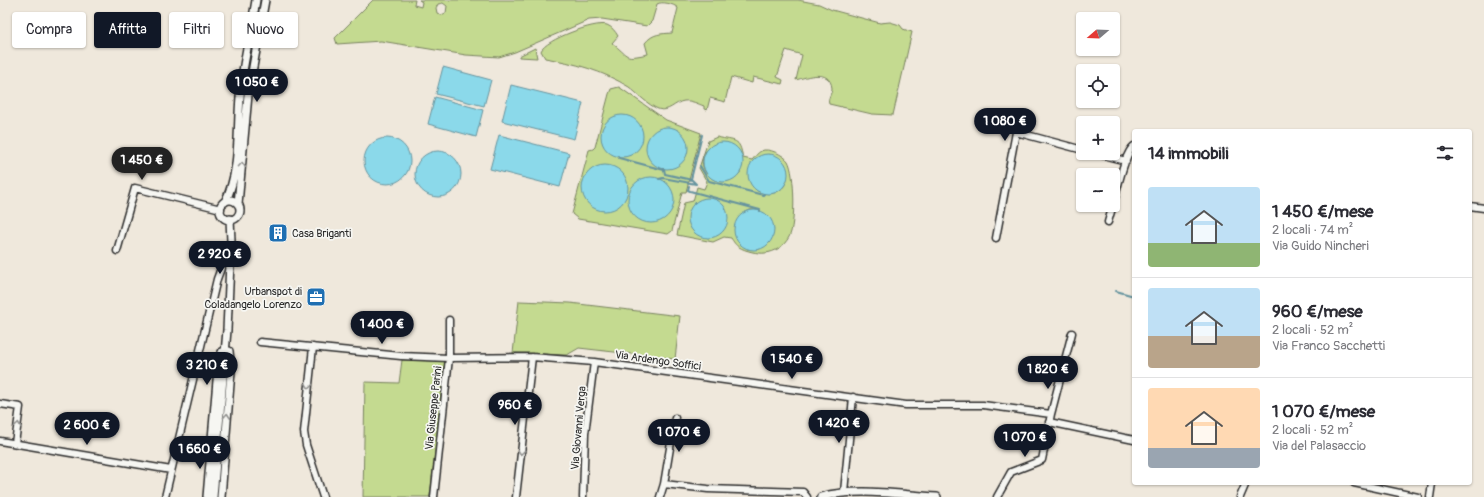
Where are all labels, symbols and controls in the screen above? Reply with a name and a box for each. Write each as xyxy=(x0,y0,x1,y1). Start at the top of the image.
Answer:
chip: Compra xyxy=(12,12,86,48)
chip: Affitta xyxy=(94,12,161,48)
chip: Filtri xyxy=(169,12,224,48)
chip: Nuovo xyxy=(232,12,298,48)
north arrow xyxy=(1076,12,1120,56)
map controls xyxy=(1076,12,1120,212)
button: locate xyxy=(1076,64,1120,108)
pin: 1 050 € xyxy=(220,69,294,103)
text: 1 050 € xyxy=(235,74,279,90)
pin: 1 080 € xyxy=(968,108,1042,142)
text: 1 080 € xyxy=(983,113,1027,129)
button: + xyxy=(1076,116,1120,160)
icon: filters xyxy=(1434,142,1456,164)
text: 14 immobili xyxy=(1148,143,1229,164)
pin: 1 450 € xyxy=(105,147,179,181)
text: 1 450 € xyxy=(121,152,163,168)
one-way arrow xyxy=(237,162,246,168)
button: − xyxy=(1076,168,1120,212)
text: 1 450 €/mese xyxy=(1272,201,1374,222)
icon: home xyxy=(1180,203,1228,251)
building icon: Casa Briganti xyxy=(267,222,289,244)
text: 2 locali · 74 m² xyxy=(1272,222,1353,238)
place label: Casa Briganti xyxy=(292,227,351,240)
text: Via Guido Nincheri xyxy=(1272,238,1369,254)
pin: 2 920 € xyxy=(183,241,257,275)
text: 2 920 € xyxy=(198,246,242,262)
place label: Urbanspot di Coladangelo Lorenzo xyxy=(204,285,302,311)
office icon: Urbanspot di Coladangelo Lorenzo xyxy=(305,286,327,308)
text: 960 €/mese xyxy=(1272,301,1363,322)
icon: home xyxy=(1180,304,1228,352)
pin: 1 400 € xyxy=(345,311,419,345)
text: 1 400 € xyxy=(360,316,404,332)
text: 2 locali · 52 m² xyxy=(1272,322,1353,338)
text: Via Franco Sacchetti xyxy=(1272,338,1385,354)
pin: 1 540 € xyxy=(755,346,829,380)
street label: Via Ardengo Soffici xyxy=(614,348,702,373)
text: 1 540 € xyxy=(771,351,813,367)
pin: 3 210 € xyxy=(170,352,244,386)
pin: 1 820 € xyxy=(1011,356,1085,390)
text: 3 210 € xyxy=(186,357,228,373)
text: 1 820 € xyxy=(1027,361,1069,377)
street label: Via Giuseppe Parini xyxy=(423,366,444,451)
one-way arrow xyxy=(305,383,314,389)
street label: Via Giovanni Verga xyxy=(568,385,589,471)
pin: 960 € xyxy=(487,392,543,426)
text: 960 € xyxy=(498,397,532,413)
text: 1 070 €/mese xyxy=(1272,401,1375,422)
icon: home xyxy=(1180,404,1228,452)
pin: 1 420 € xyxy=(802,410,876,444)
pin: 2 600 € xyxy=(50,412,124,446)
one-way arrow xyxy=(222,413,231,419)
text: 1 420 € xyxy=(818,415,861,431)
text: 2 600 € xyxy=(64,417,110,433)
pin: 1 070 € xyxy=(642,419,716,453)
one-way arrow xyxy=(13,422,22,428)
text: 2 locali · 52 m² xyxy=(1272,422,1353,438)
text: 1 070 € xyxy=(657,424,701,440)
pin: 1 070 € xyxy=(988,424,1062,458)
text: 1 070 € xyxy=(1003,429,1047,445)
pin: 1 660 € xyxy=(163,436,237,470)
text: Via del Palasaccio xyxy=(1272,438,1366,454)
text: 1 660 € xyxy=(178,441,222,457)
one-way arrow xyxy=(517,449,526,455)

